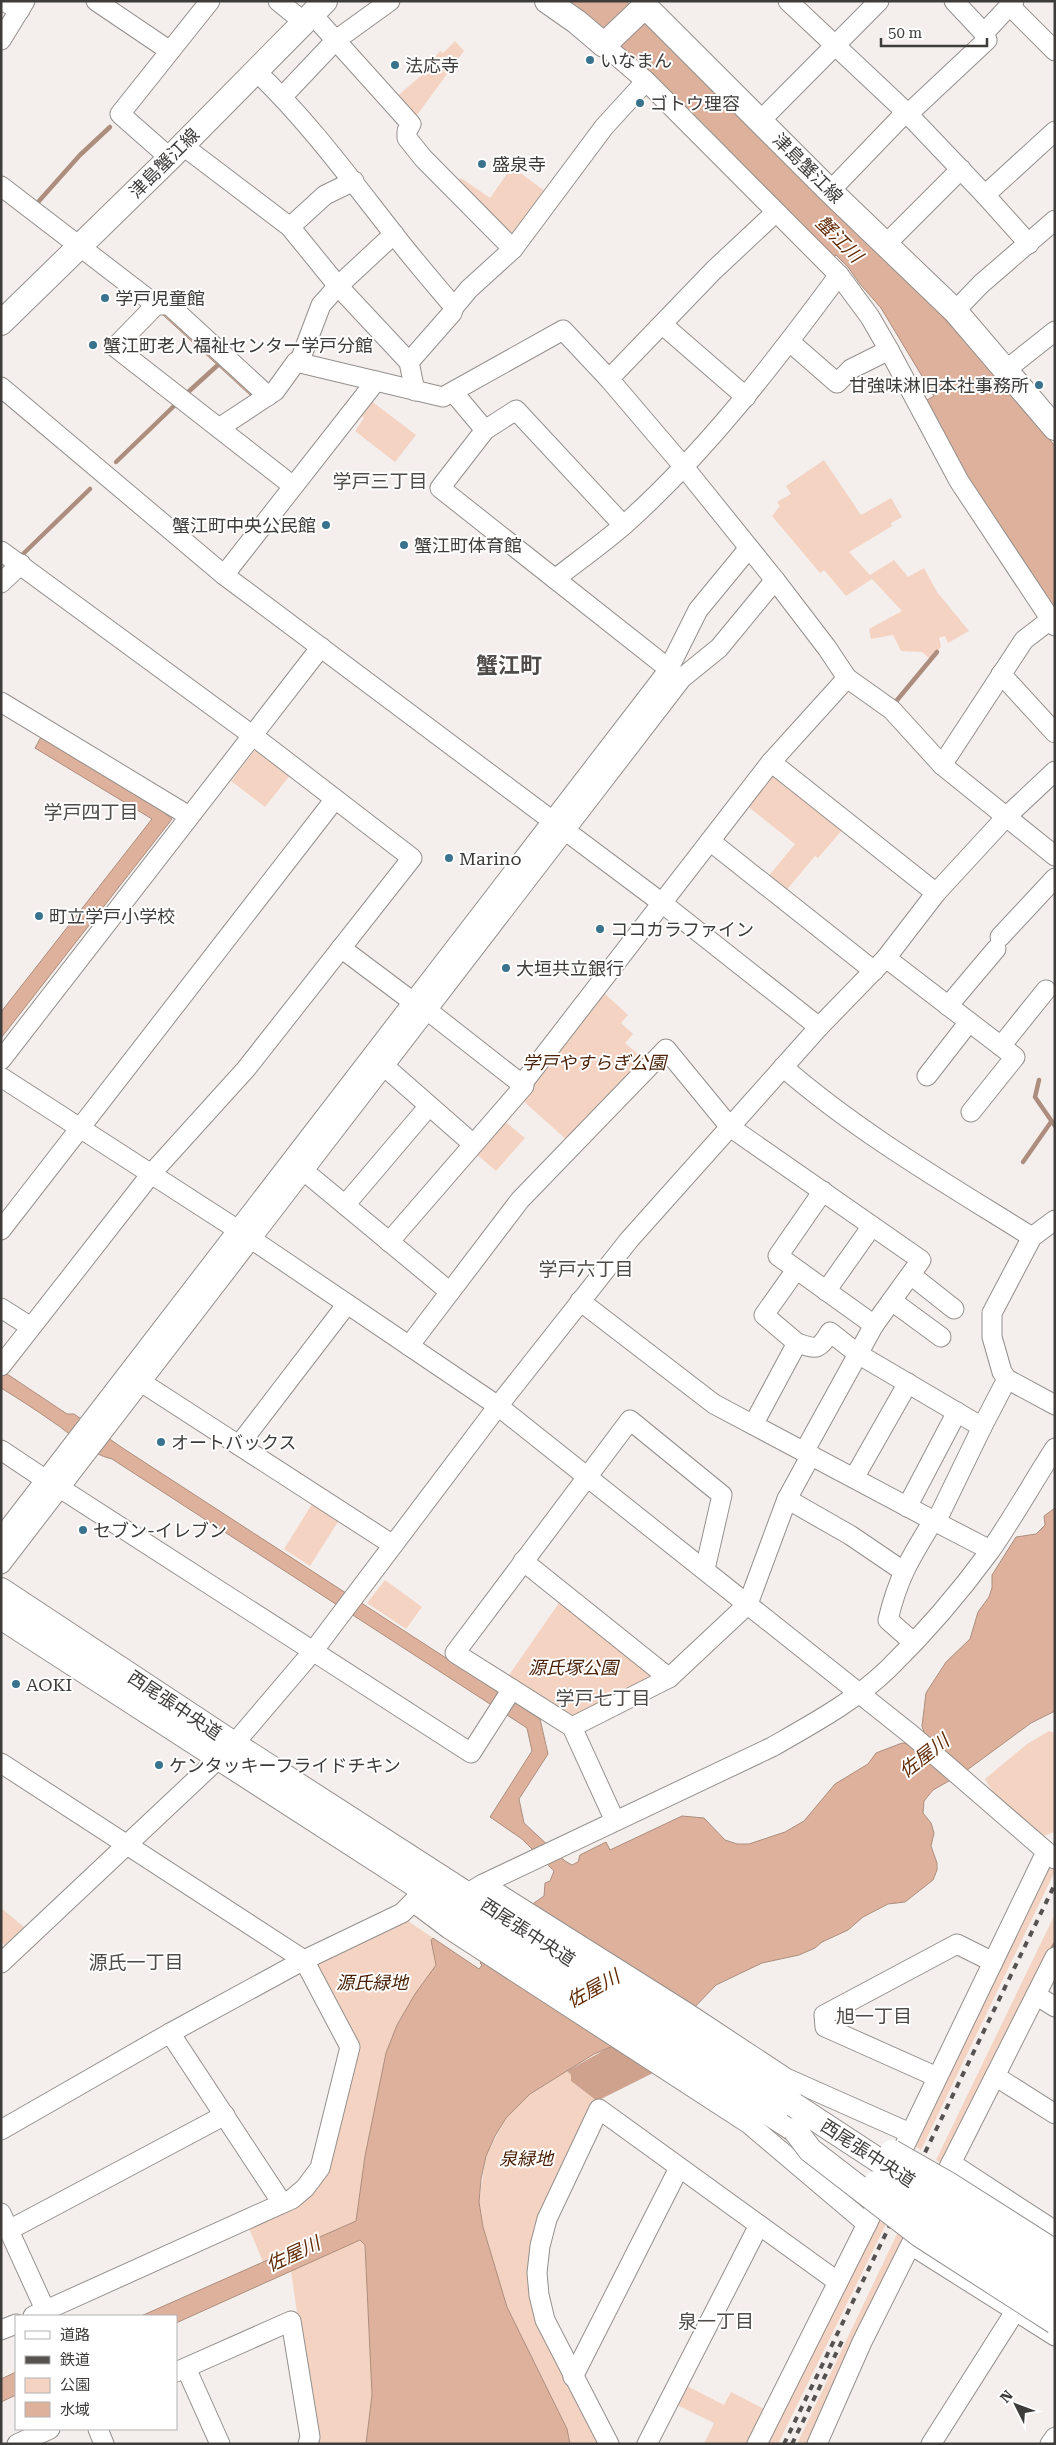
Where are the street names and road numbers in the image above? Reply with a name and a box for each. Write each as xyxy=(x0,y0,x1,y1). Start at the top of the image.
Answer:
street label: 津島蟹江線 xyxy=(125,124,203,202)
street label: 津島蟹江線 xyxy=(769,129,847,207)
street label: 西尾張中央道 xyxy=(124,1666,226,1744)
street label: 西尾張中央道 xyxy=(477,1894,579,1970)
street label: 西尾張中央道 xyxy=(817,2115,919,2191)

